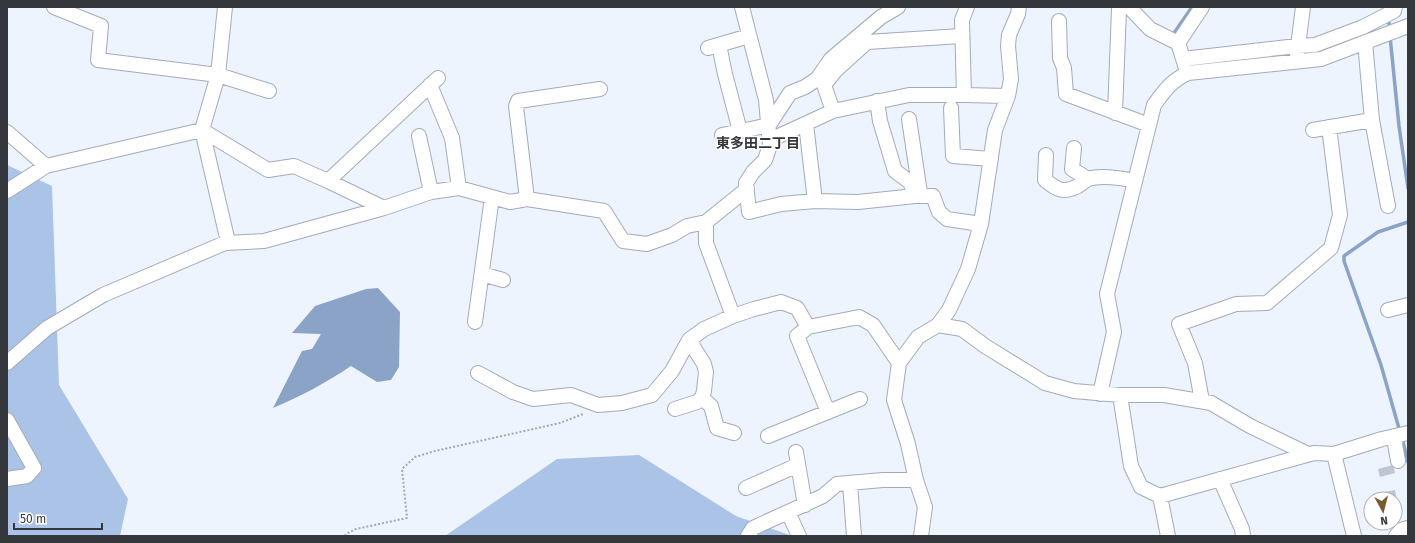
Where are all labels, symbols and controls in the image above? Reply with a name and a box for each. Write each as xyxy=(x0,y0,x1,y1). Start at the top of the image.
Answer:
district label: 東多田二丁目 xyxy=(716,135,800,152)
north arrow xyxy=(1363,491,1403,531)
scale bar xyxy=(14,505,102,531)
text: 50 m xyxy=(20,512,46,526)
text: N xyxy=(1380,514,1389,527)

